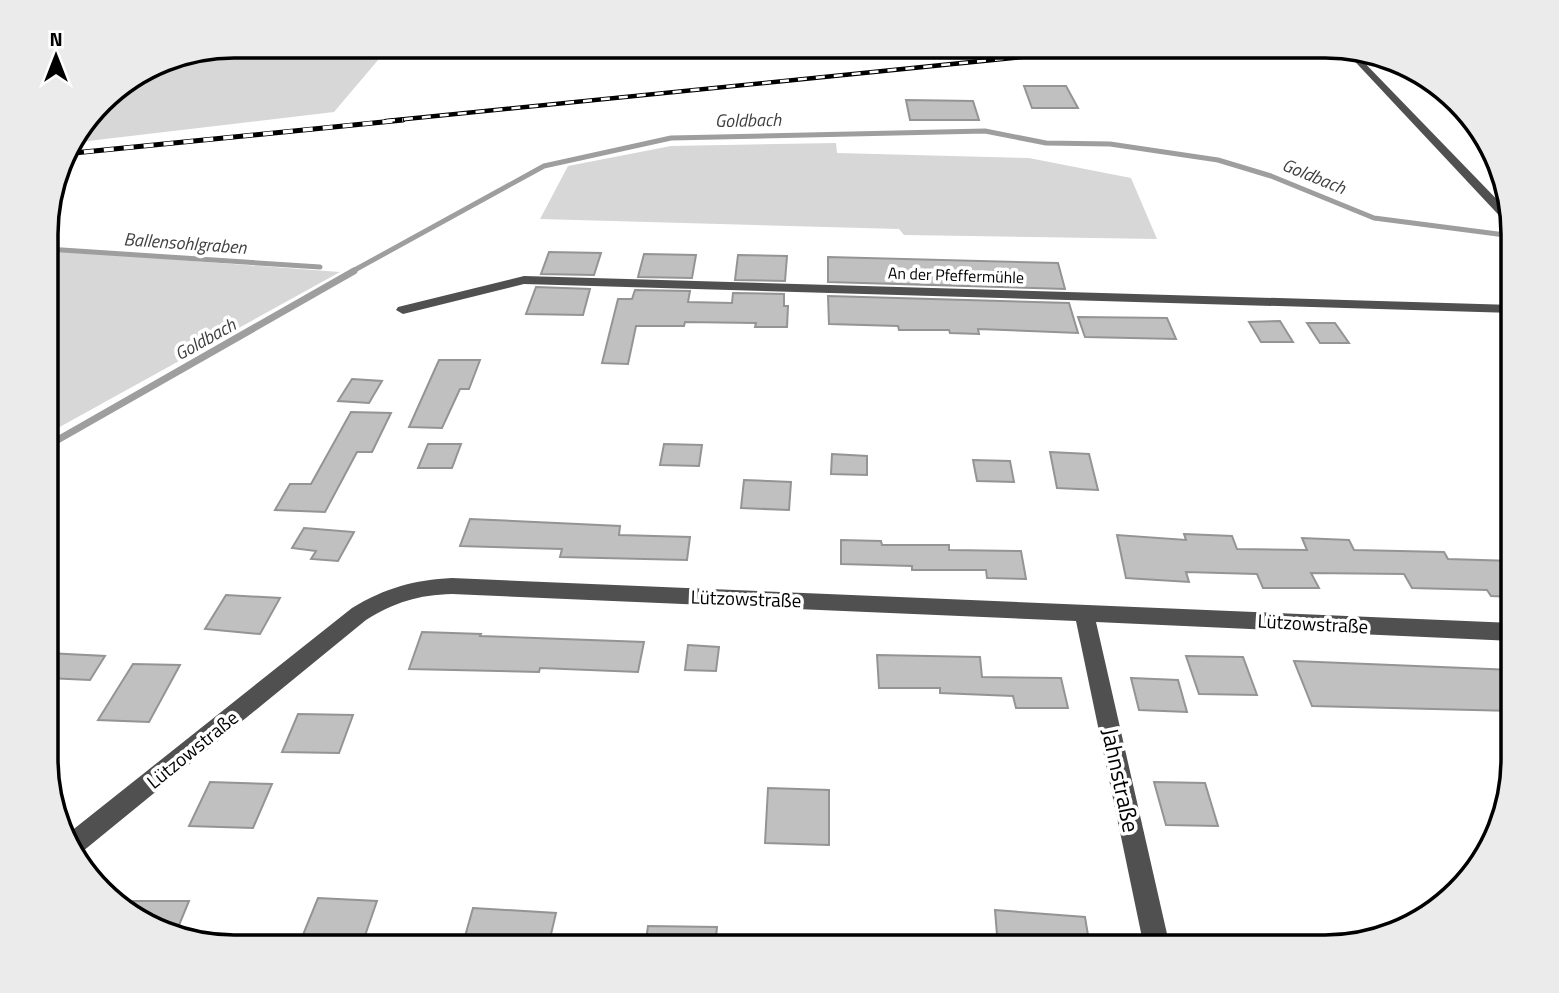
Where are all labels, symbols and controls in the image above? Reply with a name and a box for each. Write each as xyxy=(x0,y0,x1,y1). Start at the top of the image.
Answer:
north arrow xyxy=(21,21,91,91)
text: N xyxy=(49,24,63,53)
water label: Goldbach xyxy=(715,106,782,134)
water label: Goldbach xyxy=(1278,151,1351,201)
water label: Ballensohlgraben xyxy=(123,225,248,261)
street label: An der Pfeffermühle xyxy=(887,261,1025,289)
water label: Goldbach xyxy=(169,311,241,367)
street label: Lützowstraße xyxy=(690,582,802,614)
street label: Lützowstraße xyxy=(1257,606,1369,640)
street label: Lützowstraße xyxy=(140,703,244,795)
street label: Jahnstraße xyxy=(1093,725,1149,835)

